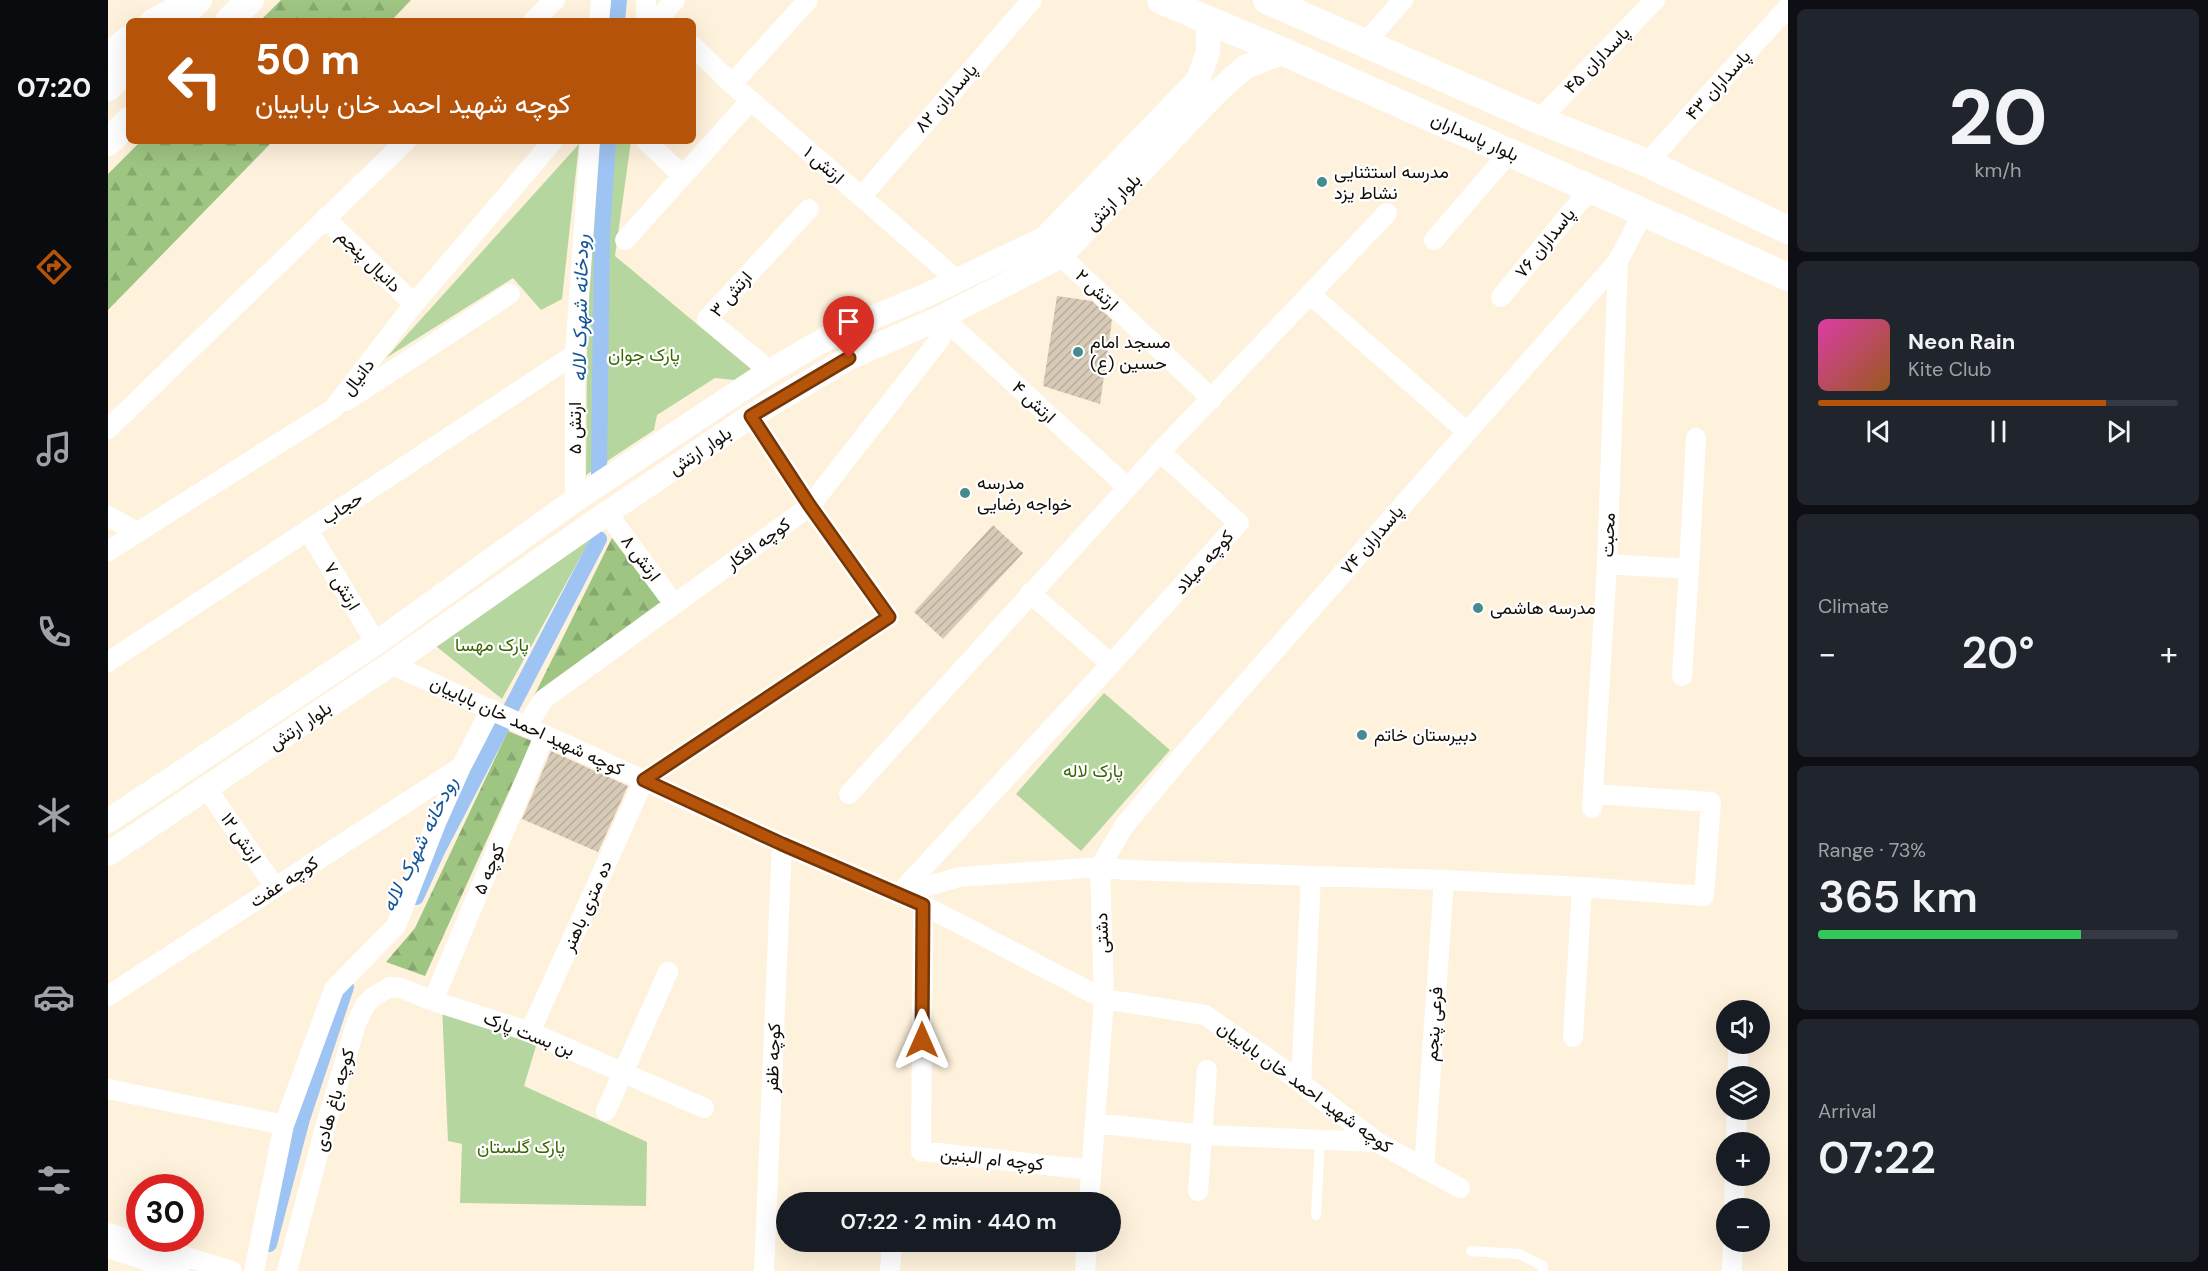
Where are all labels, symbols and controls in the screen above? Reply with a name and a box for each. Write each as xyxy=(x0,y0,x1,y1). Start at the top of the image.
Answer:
street label: پاسداران ۴۵ xyxy=(1559,21,1635,99)
text: 50 m xyxy=(255,32,360,87)
icon: left xyxy=(156,42,234,120)
street label: پاسداران ۴۳ xyxy=(1680,45,1756,125)
street label: پاسداران ۸۲ xyxy=(909,58,983,138)
text: 20 xyxy=(1948,67,2048,168)
text: 07:20 xyxy=(17,70,91,105)
text: کوچه شهید احمد خان باباییان xyxy=(255,86,571,121)
street label: بلوار پاسداران xyxy=(1427,107,1523,167)
street label: ارتش ۱ xyxy=(798,141,850,189)
text: km/h xyxy=(1974,157,2022,183)
place label: مدرسه استثنایی نشاط یزد xyxy=(1334,160,1449,205)
street label: بلوار ارتش xyxy=(1080,168,1146,236)
marker: مدرسه استثنایی نشاط یزد xyxy=(1315,175,1329,189)
street label: پاسداران ۷۶ xyxy=(1509,203,1581,283)
street label: دانیال پنجم xyxy=(332,224,406,298)
water label: رودخانه شهرک لاله xyxy=(566,234,594,382)
icon: directions xyxy=(33,246,75,288)
street label: ارتش ۲ xyxy=(1070,264,1124,316)
street label: ارتش ۳ xyxy=(704,266,758,322)
pin xyxy=(823,296,874,358)
icon: arrive xyxy=(832,305,865,338)
text: Neon Rain xyxy=(1908,327,2015,356)
place label: مسجد امام حسین (ع) xyxy=(1090,330,1171,375)
park label: پارک جوان xyxy=(608,343,680,367)
marker: مسجد امام حسین (ع) xyxy=(1071,345,1085,359)
street label: دانیال xyxy=(336,354,380,400)
text: Kite Club xyxy=(1908,356,1992,382)
street label: ارتش ۴ xyxy=(1007,375,1061,429)
street label: ارتش ۵ xyxy=(563,402,587,454)
icon: previous xyxy=(1862,415,1895,448)
icon: pause xyxy=(1982,415,2015,448)
icon: next xyxy=(2102,415,2135,448)
street label: بلوار ارتش xyxy=(664,421,736,481)
icon: music xyxy=(33,428,75,470)
place label: مدرسه خواجه رضایی xyxy=(977,471,1072,516)
street label: حجاب xyxy=(317,486,367,530)
marker: مدرسه خواجه رضایی xyxy=(958,486,972,500)
street label: پاسداران ۷۴ xyxy=(1335,500,1409,580)
street label: کوچه افکار xyxy=(720,512,795,576)
street label: محبت xyxy=(1595,512,1621,558)
street label: کوچه میلاد xyxy=(1169,525,1239,599)
street label: ارتش ۸ xyxy=(616,530,666,586)
street label: ارتش ۷ xyxy=(318,557,366,615)
text: Climate xyxy=(1818,593,1889,619)
place label: مدرسه هاشمی xyxy=(1490,596,1596,620)
marker: مدرسه هاشمی xyxy=(1471,601,1485,615)
icon: phone xyxy=(33,611,75,653)
text: 20° xyxy=(1961,623,2035,682)
text: − xyxy=(1818,632,1836,675)
text: + xyxy=(2160,632,2178,675)
park label: پارک مهسا xyxy=(455,633,529,657)
street label: کوچه شهید احمد خان باباییان xyxy=(427,671,627,781)
street label: بلوار ارتش xyxy=(264,696,336,756)
place label: دبیرستان خاتم xyxy=(1374,723,1477,747)
marker: دبیرستان خاتم xyxy=(1355,728,1369,742)
park label: پارک لاله xyxy=(1063,759,1123,783)
water label: رودخانه شهرک لاله xyxy=(375,772,463,916)
icon: climate xyxy=(33,794,75,836)
street label: ارتش ۱۲ xyxy=(215,808,267,868)
text: Range · 73% xyxy=(1818,837,1926,863)
street label: کوچه ۵ xyxy=(468,840,510,898)
street label: کوچه عفت xyxy=(245,851,323,913)
street label: ده متری باهنر xyxy=(556,856,618,956)
text: 365 km xyxy=(1818,867,1978,926)
street label: دشتی xyxy=(1089,912,1115,954)
icon: car xyxy=(33,976,75,1018)
street label: فرعی پنجم xyxy=(1419,986,1449,1062)
map controls xyxy=(1716,1000,1770,1252)
button: sound xyxy=(1716,1000,1770,1054)
street label: بن بست پارک xyxy=(480,1006,578,1062)
position arrow xyxy=(890,1008,954,1072)
street label: کوچه شهید احمد خان باباییان xyxy=(1213,1015,1397,1159)
street label: کوچه ظفر xyxy=(760,1023,786,1094)
street label: کوچه باغ هادی xyxy=(308,1046,360,1154)
button: layers xyxy=(1716,1066,1770,1120)
text: Arrival xyxy=(1818,1098,1876,1124)
text: 07:22 xyxy=(1818,1128,1936,1187)
button: + xyxy=(1716,1132,1770,1186)
park label: پارک گلستان xyxy=(477,1135,565,1159)
street label: کوچه ام البنین xyxy=(939,1142,1045,1176)
icon: filters xyxy=(33,1159,75,1201)
speed limit sign: 30 xyxy=(126,1174,204,1252)
button: − xyxy=(1716,1198,1770,1252)
text: 07:22 · 2 min · 440 m xyxy=(840,1207,1057,1236)

